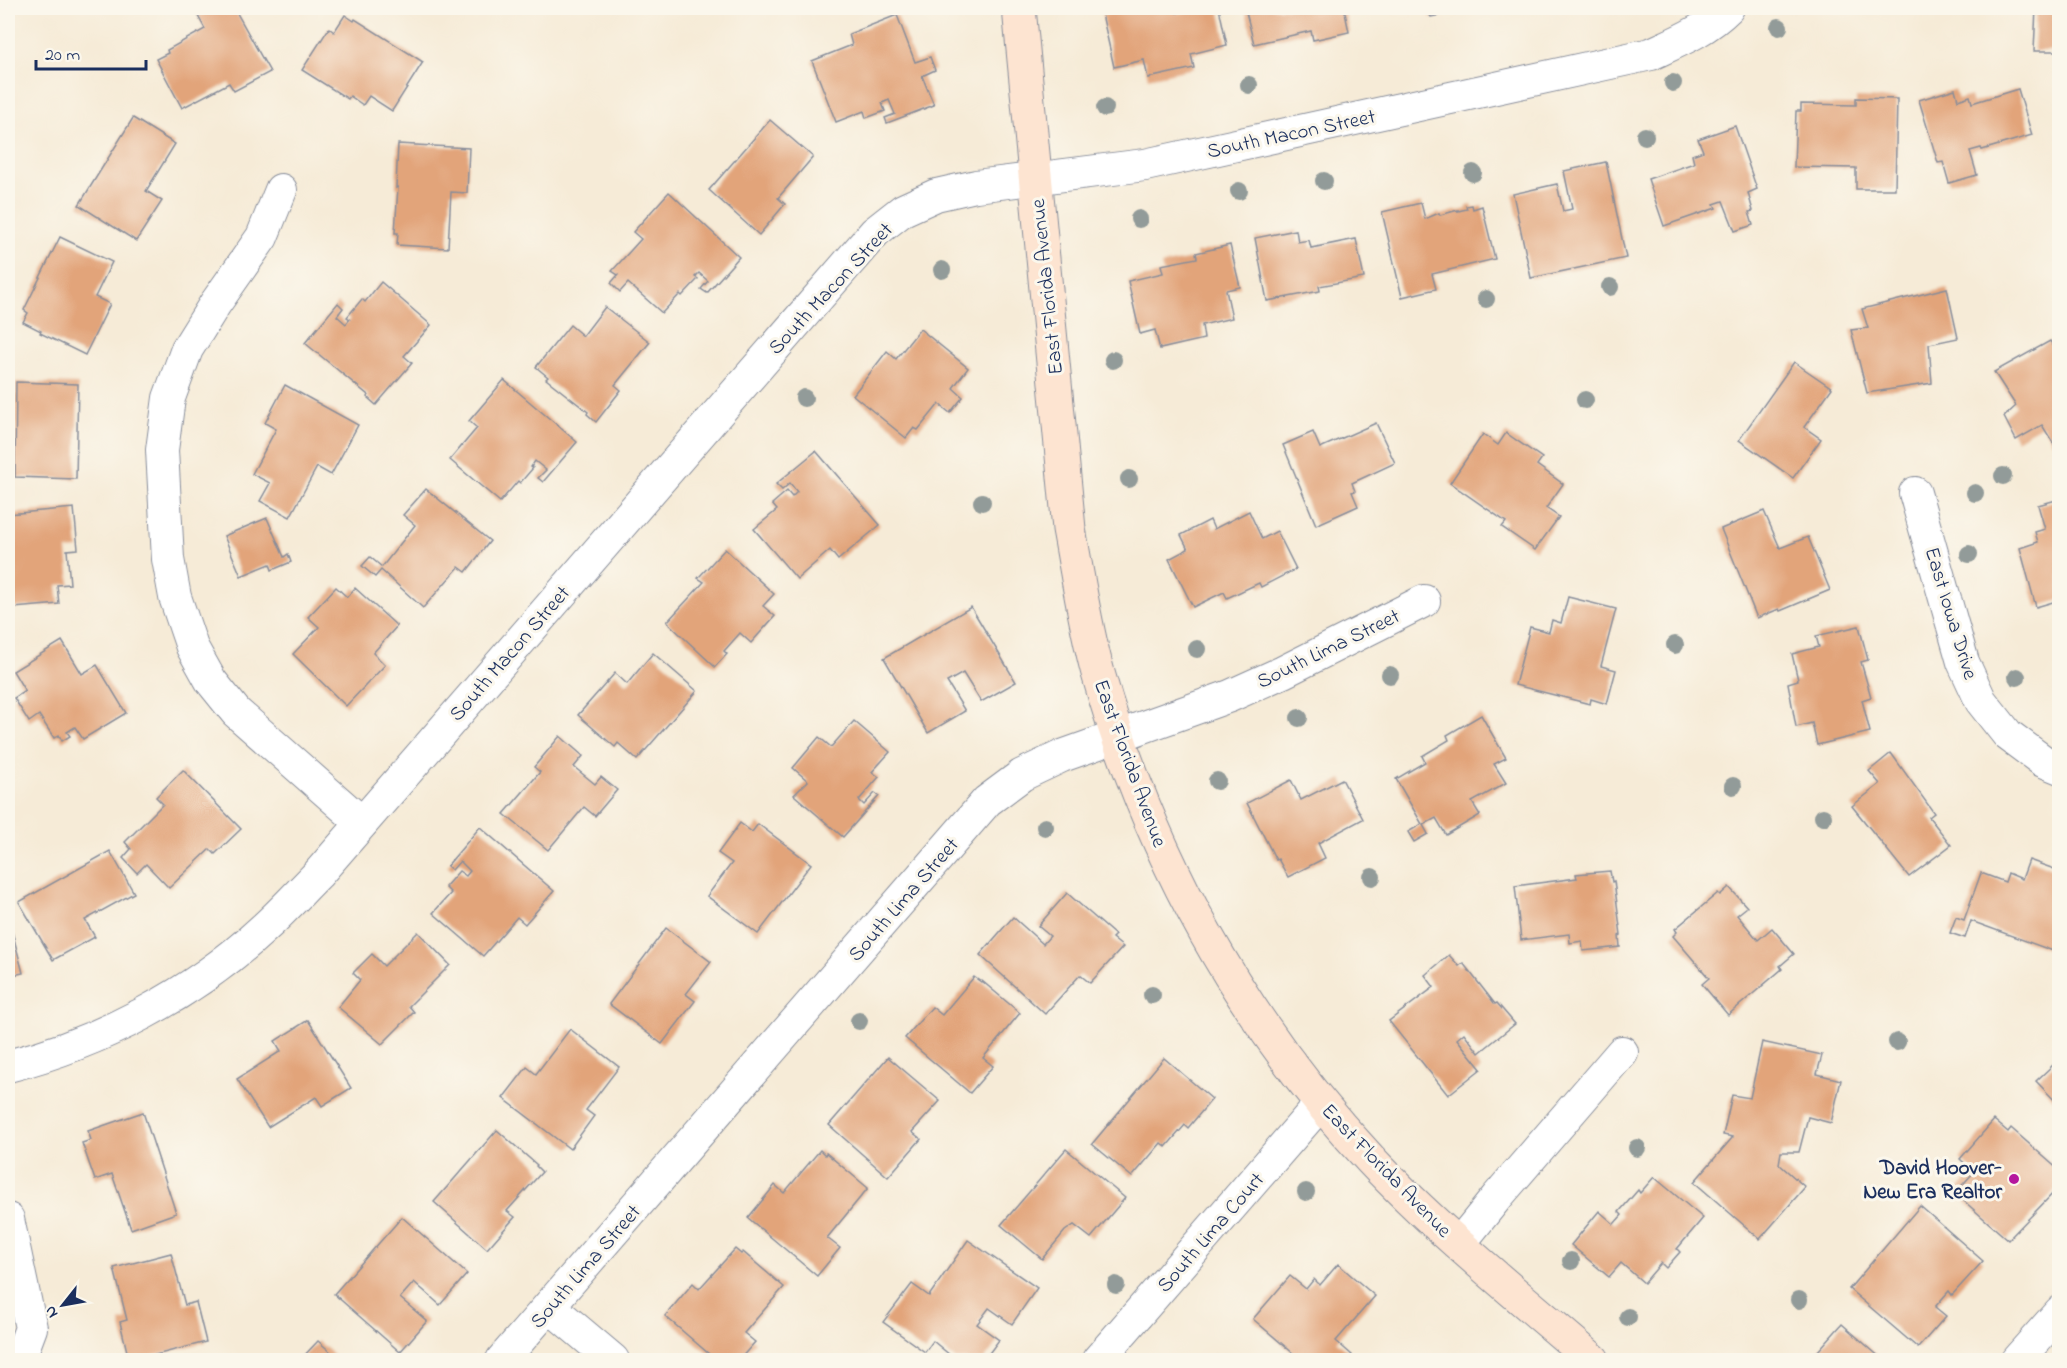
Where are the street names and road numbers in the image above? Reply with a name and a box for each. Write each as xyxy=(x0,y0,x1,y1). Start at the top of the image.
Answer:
street label: South Macon Street xyxy=(1204,102,1378,167)
street label: East Florida Avenue xyxy=(1024,197,1072,376)
street label: South Macon Street xyxy=(762,216,901,362)
street label: East Iowa Drive xyxy=(1916,544,1985,684)
street label: South Macon Street xyxy=(443,580,578,729)
street label: South Lima Street xyxy=(1252,602,1406,697)
street label: East Florida Avenue xyxy=(1085,676,1174,852)
street label: South Lima Street xyxy=(842,832,967,969)
street label: East Florida Avenue xyxy=(1313,1097,1458,1246)
street label: South Lima Court xyxy=(1151,1166,1272,1300)
street label: South Lima Street xyxy=(524,1199,649,1336)

